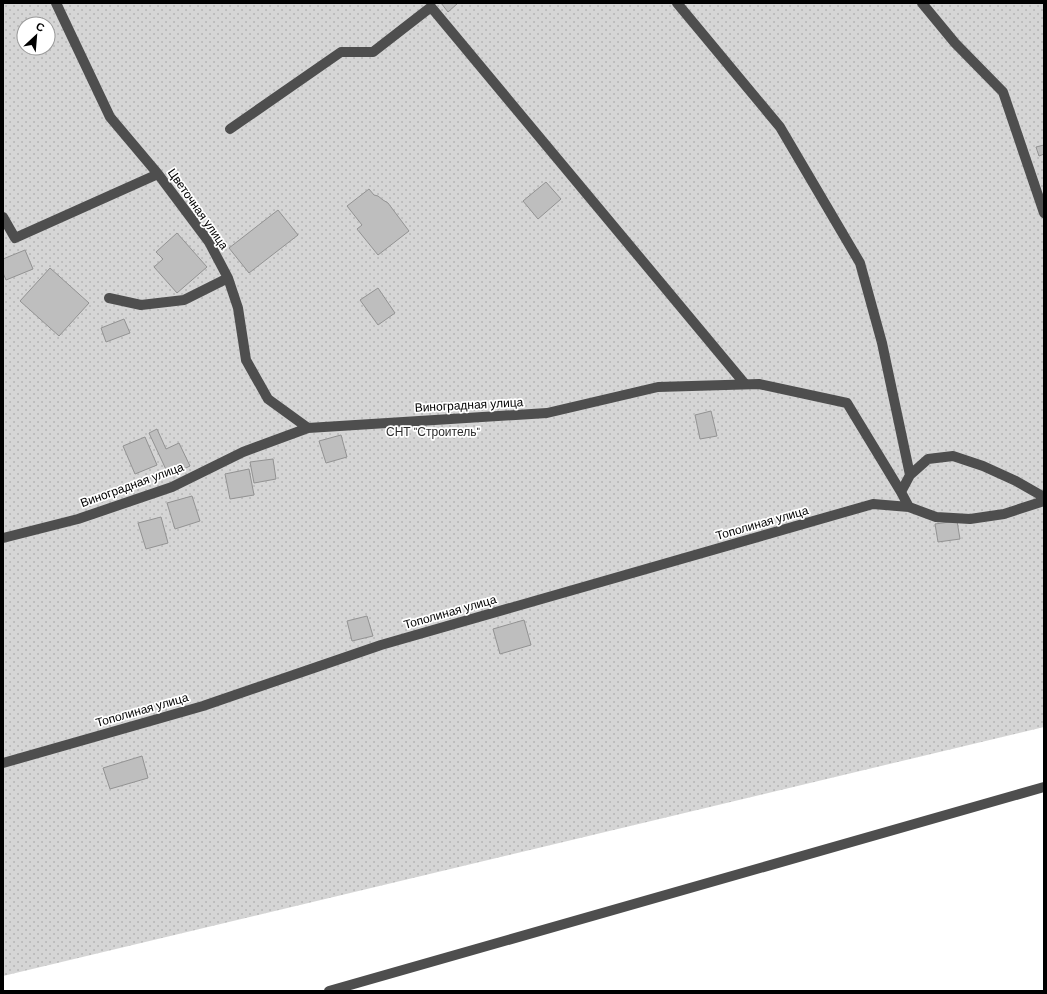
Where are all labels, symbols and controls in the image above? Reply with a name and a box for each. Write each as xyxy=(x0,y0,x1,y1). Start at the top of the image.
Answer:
north arrow xyxy=(16,16,56,56)
text: С xyxy=(34,19,47,35)
street label: Цветочная улица xyxy=(164,165,232,253)
street label: Виноградная улица xyxy=(414,394,524,416)
park label: СНТ "Строитель" xyxy=(386,424,480,440)
street label: Виноградная улица xyxy=(78,459,186,511)
street label: Тополиная улица xyxy=(714,502,810,544)
street label: Тополиная улица xyxy=(402,591,498,633)
street label: Тополиная улица xyxy=(94,689,190,731)

